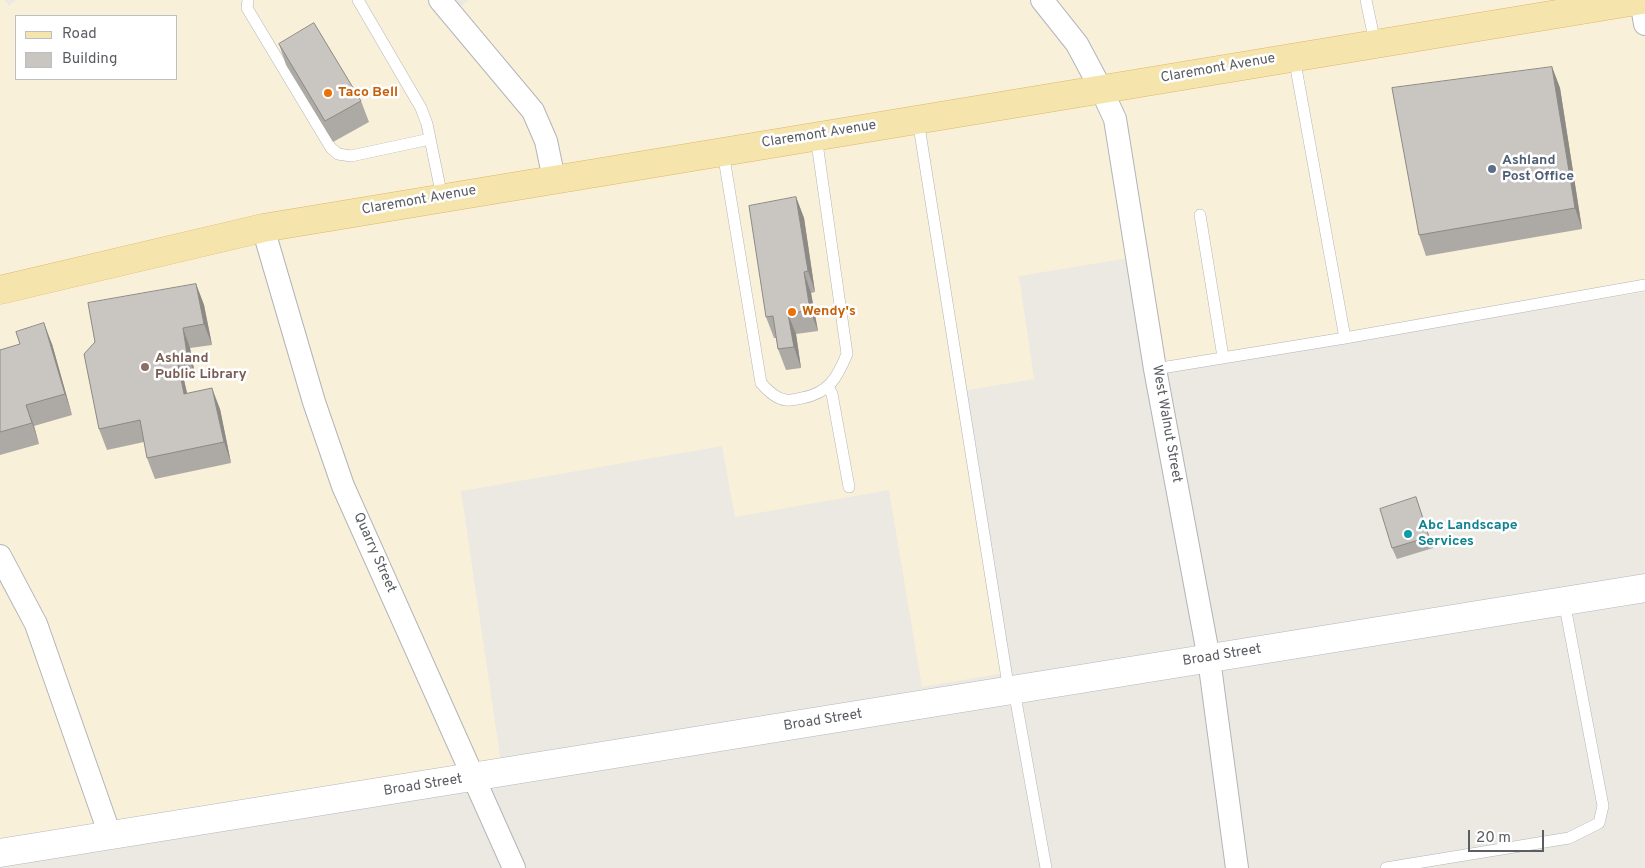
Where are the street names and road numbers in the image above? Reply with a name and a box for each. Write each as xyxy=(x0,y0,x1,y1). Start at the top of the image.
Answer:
street label: Claremont Avenue xyxy=(1159,51,1277,87)
street label: Claremont Avenue xyxy=(760,118,878,152)
street label: Claremont Avenue xyxy=(360,183,478,219)
street label: West Walnut Street xyxy=(1147,364,1185,484)
street label: Quarry Street xyxy=(349,510,399,596)
street label: Broad Street xyxy=(1181,641,1263,671)
street label: Broad Street xyxy=(782,706,864,736)
street label: Broad Street xyxy=(382,771,464,801)

